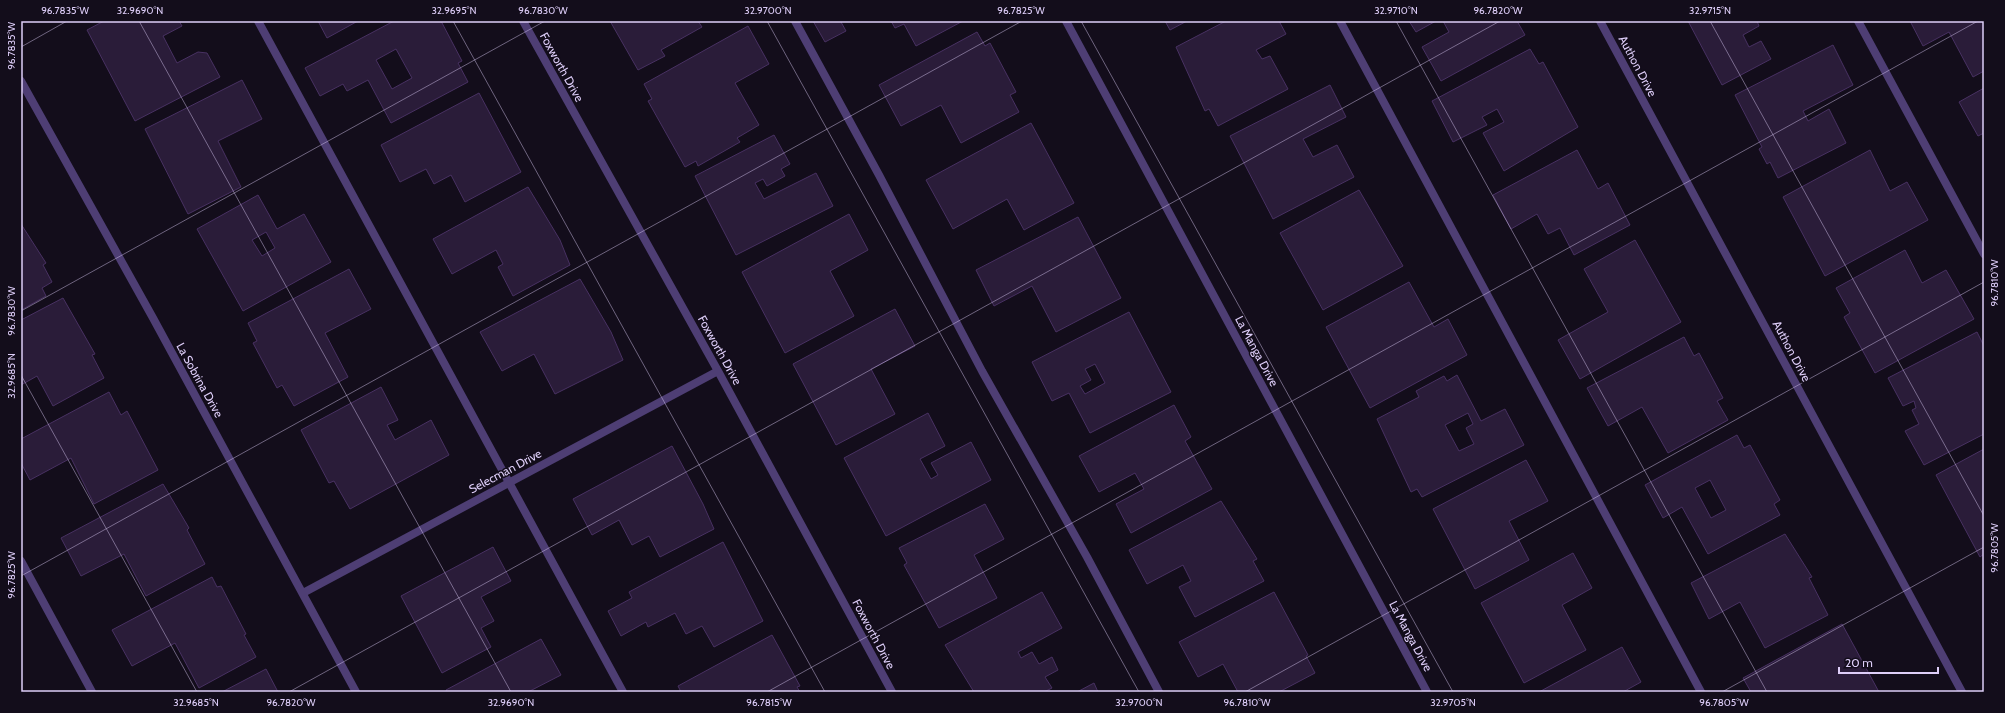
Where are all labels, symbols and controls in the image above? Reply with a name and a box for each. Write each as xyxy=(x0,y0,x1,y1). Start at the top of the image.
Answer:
text: 96.7835°W xyxy=(41,4,89,17)
text: 32.9690°N xyxy=(117,4,163,17)
text: 32.9695°N xyxy=(431,4,477,17)
text: 96.7830°W xyxy=(518,4,568,17)
text: 32.9700°N xyxy=(744,4,792,17)
text: 96.7825°W xyxy=(997,4,1045,17)
text: 32.9710°N xyxy=(1374,4,1418,17)
text: 96.7820°W xyxy=(1473,4,1523,17)
text: 32.9715°N xyxy=(1689,4,1731,17)
text: 96.7835°W xyxy=(5,22,18,70)
street label: Foxworth Drive xyxy=(537,30,587,104)
street label: Authon Drive xyxy=(1616,33,1660,99)
text: 96.7810°W xyxy=(1988,259,2001,307)
text: 96.7830°W xyxy=(5,286,18,336)
street label: Foxworth Drive xyxy=(695,313,745,387)
street label: La Manga Drive xyxy=(1232,313,1282,389)
street label: Authon Drive xyxy=(1770,318,1814,384)
street label: La Sobrina Drive xyxy=(173,340,227,420)
text: 32.9685°N xyxy=(5,353,18,399)
street label: Selecman Drive xyxy=(466,446,544,496)
text: 96.7805°W xyxy=(1988,523,2001,573)
text: 96.7825°W xyxy=(5,551,18,599)
street label: Foxworth Drive xyxy=(849,596,899,672)
street label: La Manga Drive xyxy=(1386,598,1436,674)
scale bar xyxy=(1839,649,1938,675)
text: 20 m xyxy=(1845,655,1873,670)
text: 32.9685°N xyxy=(173,696,219,709)
text: 96.7820°W xyxy=(266,696,316,709)
text: 32.9690°N xyxy=(488,696,534,709)
text: 96.7815°W xyxy=(746,696,792,709)
text: 32.9700°N xyxy=(1115,696,1163,709)
text: 96.7810°W xyxy=(1223,696,1271,709)
text: 32.9705°N xyxy=(1430,696,1476,709)
text: 96.7805°W xyxy=(1699,696,1749,709)

